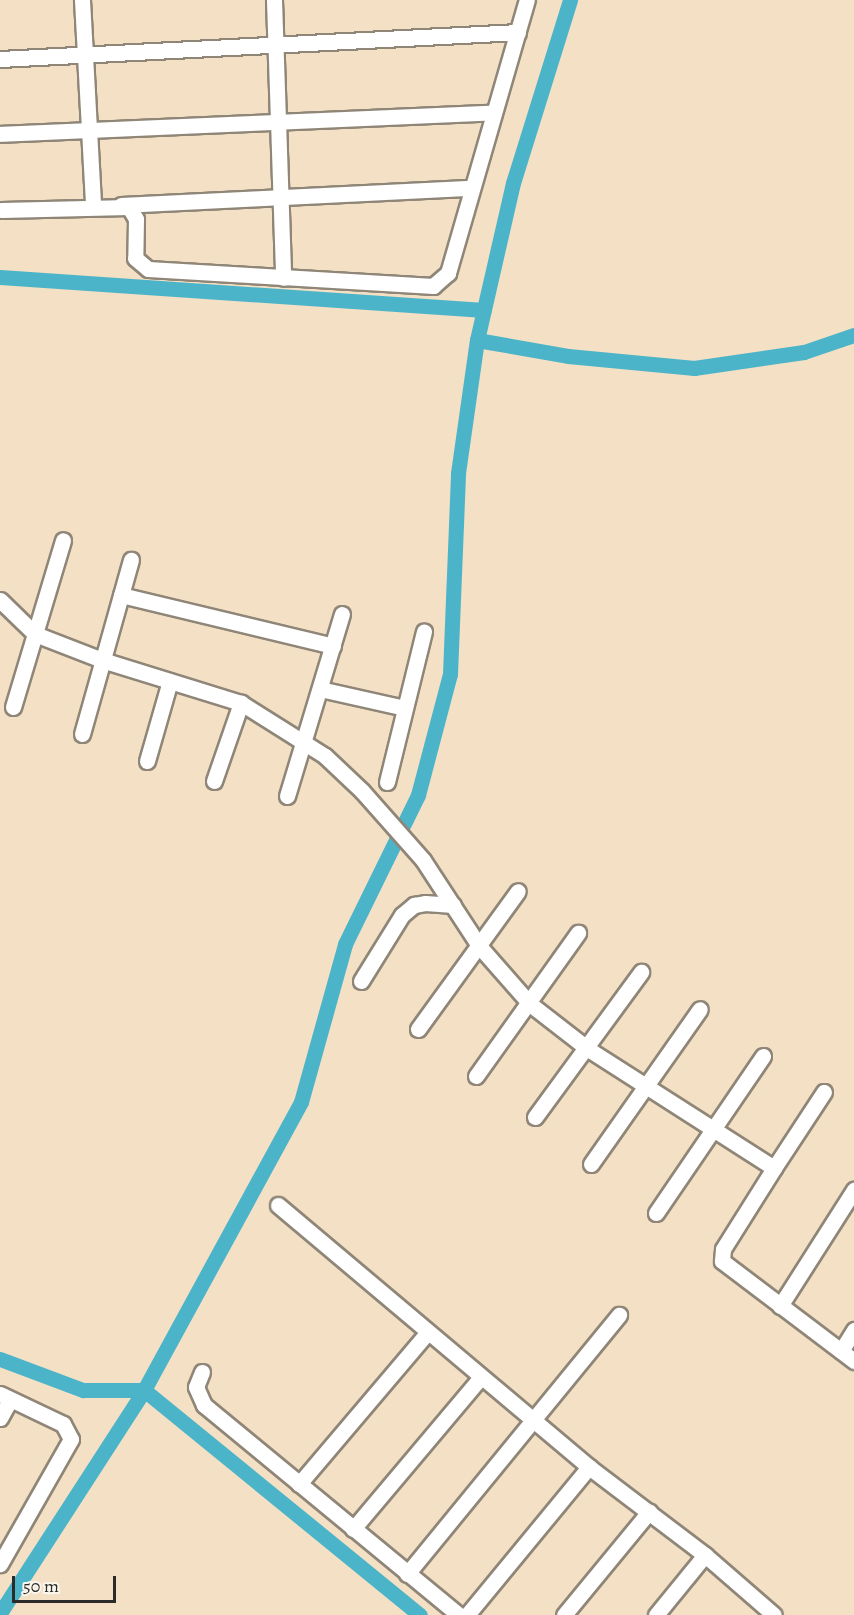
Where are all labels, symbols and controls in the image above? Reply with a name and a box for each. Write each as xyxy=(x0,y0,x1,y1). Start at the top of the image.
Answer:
scale bar xyxy=(15,1564,118,1602)
text: 50 m xyxy=(23,1574,59,1598)

